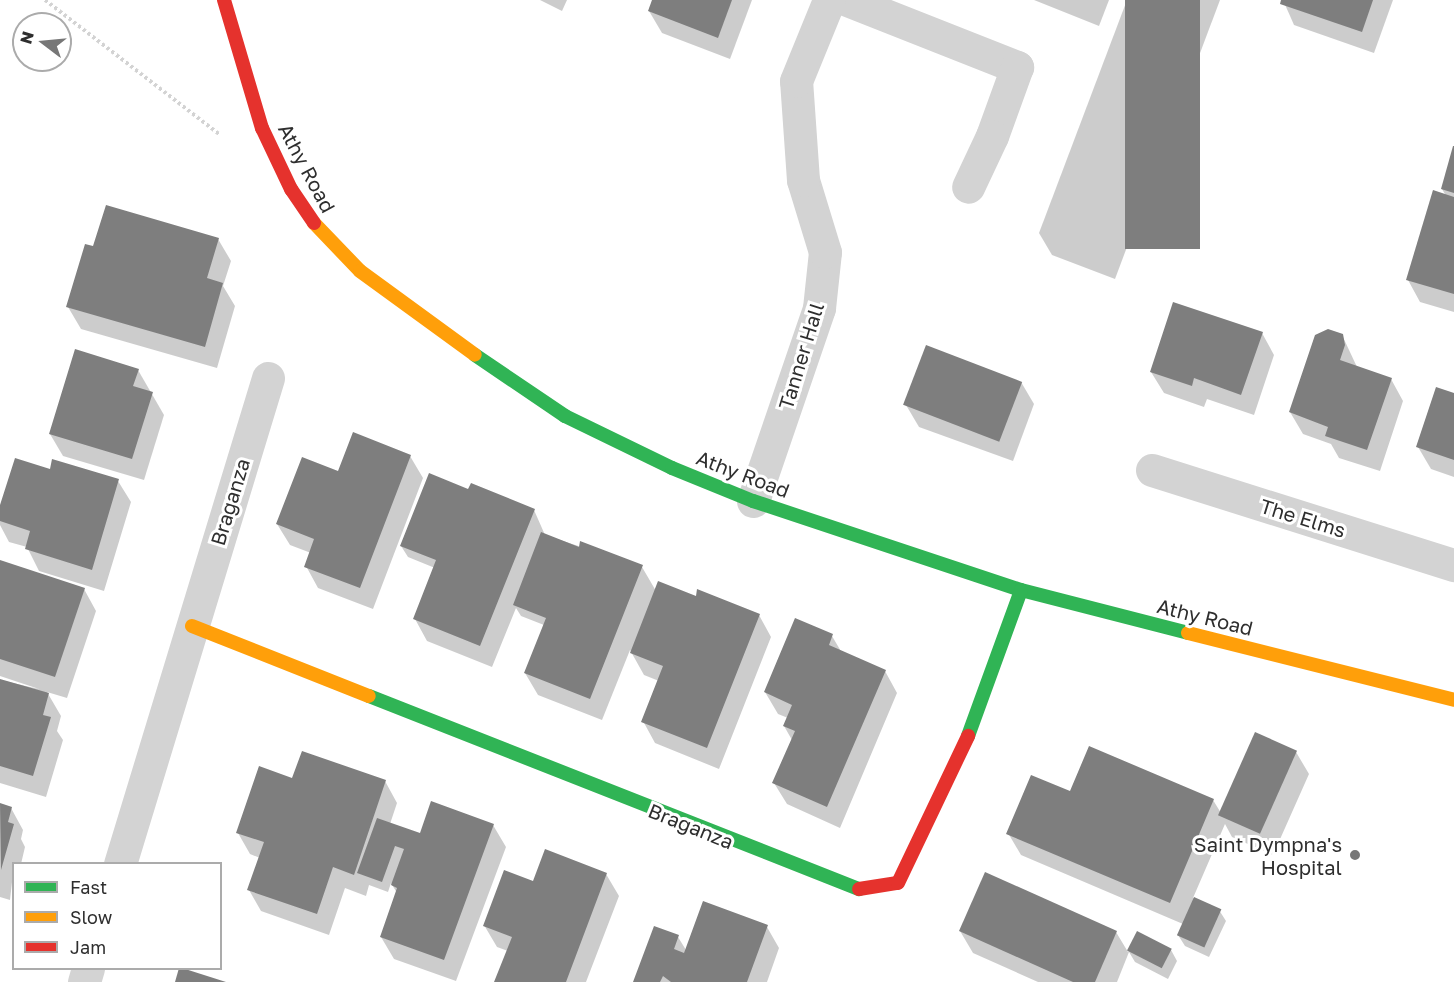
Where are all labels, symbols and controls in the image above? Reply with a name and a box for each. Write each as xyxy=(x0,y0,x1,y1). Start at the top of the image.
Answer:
north arrow xyxy=(12,12,72,72)
text: N xyxy=(15,29,38,46)
street label: Athy Road xyxy=(273,119,341,217)
street label: Tanner Hall xyxy=(773,300,829,412)
street label: Athy Road xyxy=(693,445,793,503)
street label: Braganza xyxy=(205,456,255,548)
street label: The Elms xyxy=(1257,494,1349,542)
street label: Athy Road xyxy=(1155,594,1255,640)
street label: Braganza xyxy=(645,798,737,854)
place label: Saint Dympna's Hospital xyxy=(1194,832,1342,879)
marker: Saint Dympna's Hospital xyxy=(1346,846,1364,864)
legend xyxy=(12,862,222,970)
text: Fast xyxy=(70,876,107,898)
text: Slow xyxy=(70,906,112,928)
text: Jam xyxy=(70,936,106,958)

